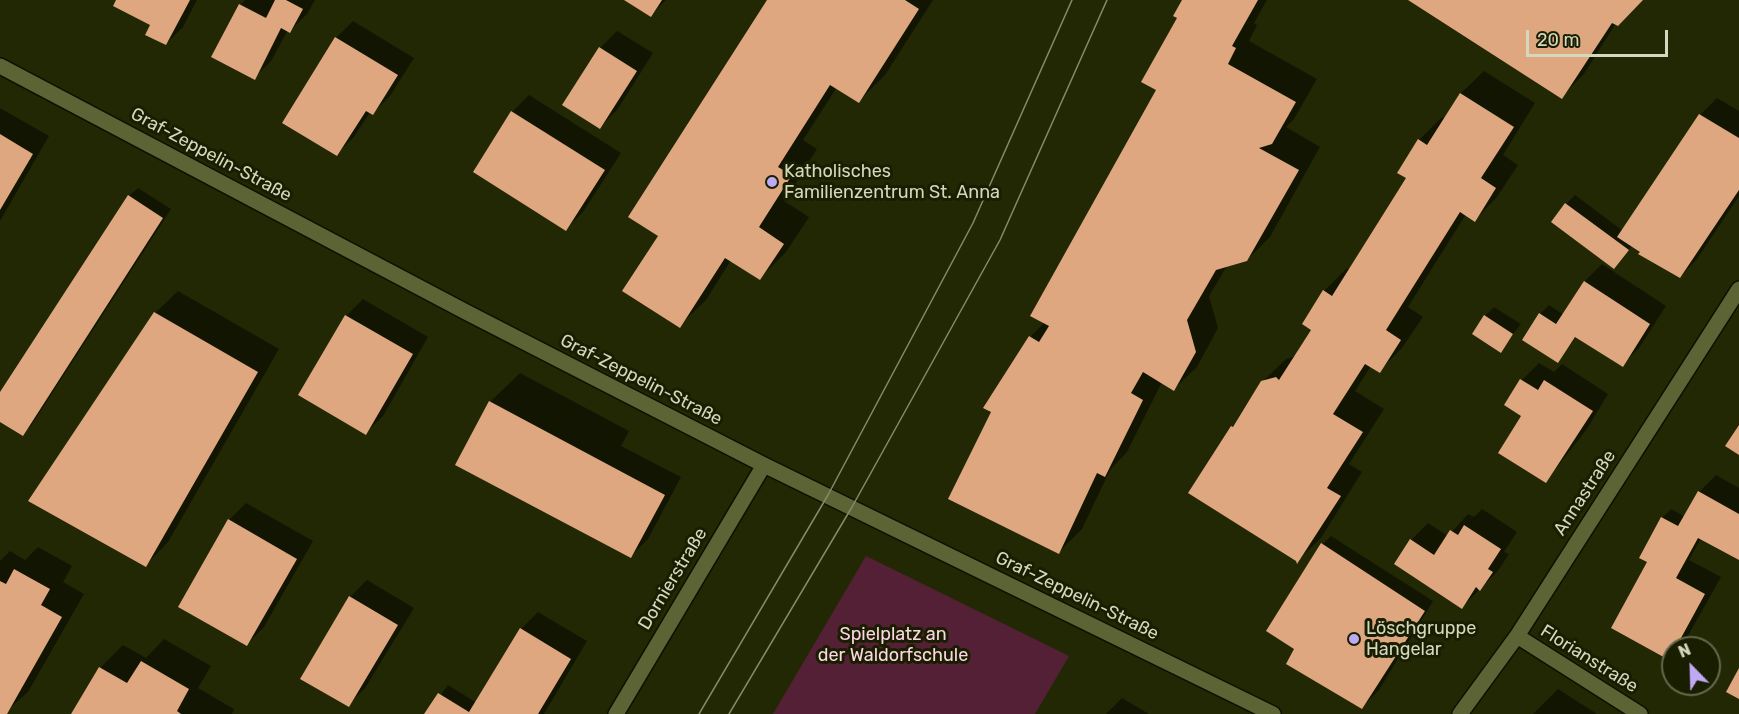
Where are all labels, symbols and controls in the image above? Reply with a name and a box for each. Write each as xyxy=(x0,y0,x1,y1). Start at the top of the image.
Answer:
scale bar xyxy=(1529,18,1672,56)
text: 20 m xyxy=(1537,29,1579,51)
street label: Graf-Zeppelin-Straße xyxy=(127,103,295,207)
place label: Katholisches Familienzentrum St. Anna xyxy=(784,161,1000,204)
marker: Katholisches Familienzentrum St. Anna xyxy=(765,175,779,189)
street label: Graf-Zeppelin-Straße xyxy=(556,330,726,430)
street label: Annastraße xyxy=(1549,446,1621,540)
street label: Dornierstraße xyxy=(634,524,712,634)
street label: Graf-Zeppelin-Straße xyxy=(992,547,1162,645)
place label: Löschgruppe Hangelar xyxy=(1366,618,1476,660)
street label: Florianstraße xyxy=(1536,620,1642,698)
park label: Spielplatz an der Waldorfschule xyxy=(818,624,968,666)
marker: Löschgruppe Hangelar xyxy=(1347,632,1361,646)
north arrow xyxy=(1661,636,1721,696)
text: N xyxy=(1676,640,1694,662)

